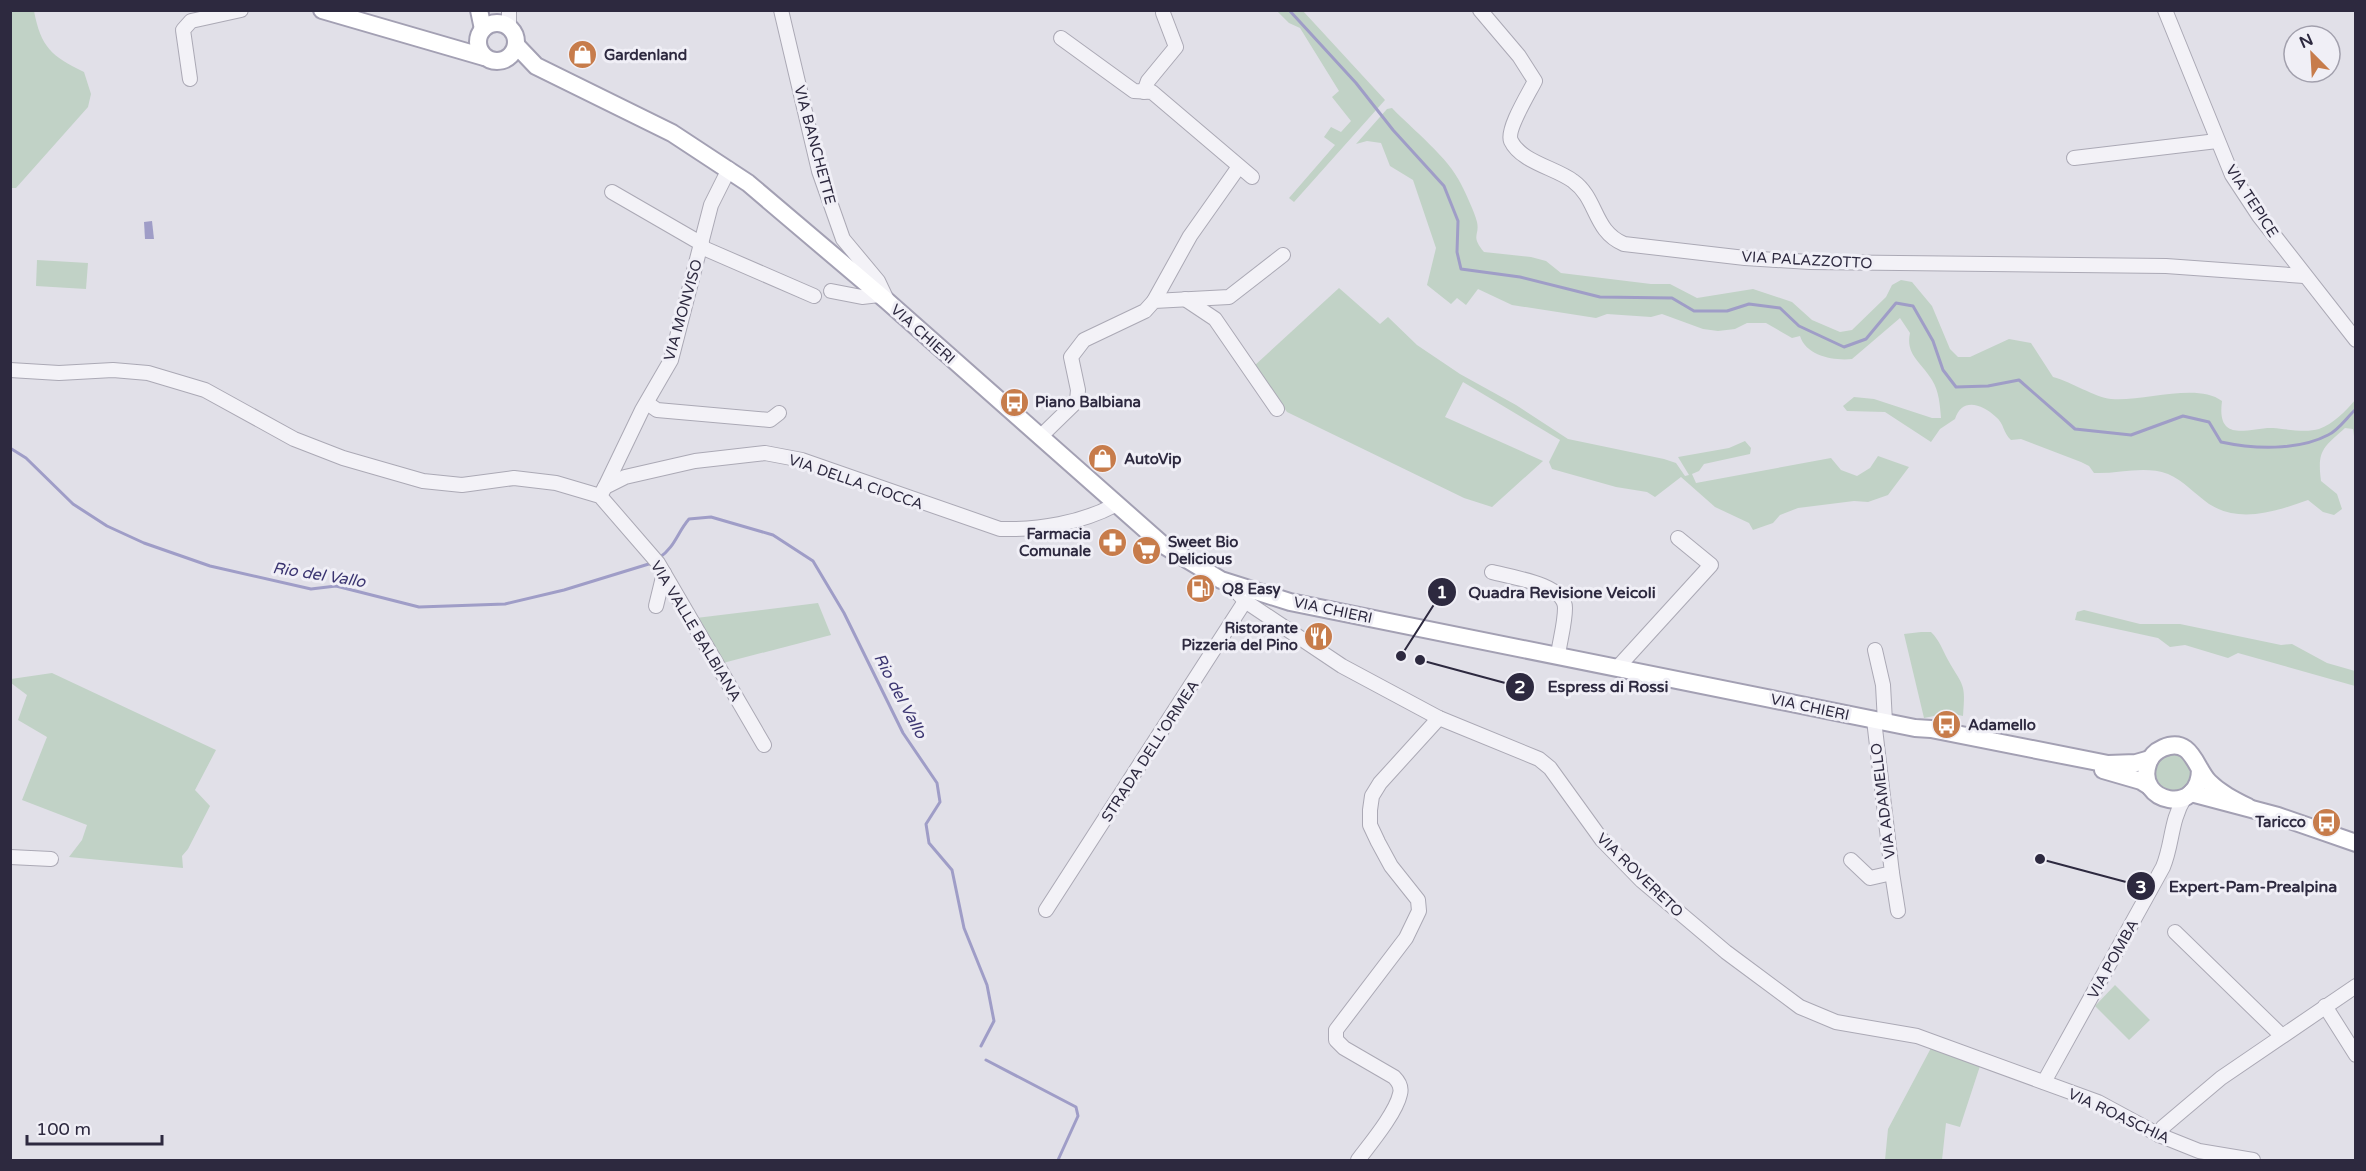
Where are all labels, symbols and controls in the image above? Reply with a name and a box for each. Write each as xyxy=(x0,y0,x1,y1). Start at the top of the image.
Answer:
north arrow xyxy=(2282,24,2342,84)
text: N xyxy=(2296,29,2316,53)
shop icon: Gardenland xyxy=(567,39,599,71)
place label: Gardenland xyxy=(604,46,687,64)
street label: VIA BANCHETTE xyxy=(790,83,840,207)
street label: VIA TEPICE xyxy=(2222,161,2282,241)
street label: VIA PALAZZOTTO xyxy=(1741,248,1873,272)
street label: VIA MONVISO xyxy=(660,257,706,363)
street label: VIA CHIERI xyxy=(887,300,959,368)
bus stop icon: Piano Balbiana xyxy=(998,386,1030,418)
place label: Piano Balbiana xyxy=(1035,393,1141,411)
shop icon: AutoVip xyxy=(1087,443,1119,475)
street label: VIA DELLA CIOCCA xyxy=(786,450,926,514)
place label: AutoVip xyxy=(1124,450,1182,469)
place label: Farmacia Comunale xyxy=(1019,525,1091,560)
pharmacy icon: Farmacia Comunale xyxy=(1096,527,1128,559)
place label: Sweet Bio Delicious xyxy=(1168,533,1238,568)
supermarket icon: Sweet Bio Delicious xyxy=(1131,535,1163,567)
street label: VIA VALLE BALBIANA xyxy=(647,557,745,705)
water label: Rio del Vallo xyxy=(271,558,368,592)
fuel station icon: Q8 Easy xyxy=(1185,573,1217,605)
callout: Quadra Revisione Veicoli xyxy=(1427,575,1668,609)
place label: Q8 Easy xyxy=(1222,580,1281,599)
text: 1 xyxy=(1436,581,1448,603)
text: Quadra Revisione Veicoli xyxy=(1468,583,1656,603)
street label: VIA CHIERI xyxy=(1292,593,1374,627)
place label: Ristorante Pizzeria del Pino xyxy=(1182,619,1299,654)
restaurant icon: Ristorante Pizzeria del Pino xyxy=(1303,621,1335,653)
water label: Rio del Vallo xyxy=(869,650,931,743)
callout: Espress di Rossi xyxy=(1505,670,1680,704)
text: 2 xyxy=(1514,676,1526,698)
street label: STRADA DELL'ORMEA xyxy=(1097,677,1203,825)
text: Espress di Rossi xyxy=(1547,677,1669,697)
street label: VIA CHIERI xyxy=(1769,690,1851,724)
bus stop icon: Adamello xyxy=(1931,709,1963,741)
place label: Adamello xyxy=(1968,716,2036,734)
street label: VIA ADAMELLO xyxy=(1867,742,1899,860)
bus stop icon: Taricco xyxy=(2311,806,2343,838)
place label: Taricco xyxy=(2254,813,2306,831)
street label: VIA ROVERETO xyxy=(1593,829,1687,921)
callout: Expert-Pam-Prealpina xyxy=(2126,869,2349,903)
text: 3 xyxy=(2135,876,2147,898)
text: Expert-Pam-Prealpina xyxy=(2169,877,2337,897)
street label: VIA POMBA xyxy=(2084,916,2142,1002)
street label: VIA ROASCHIA xyxy=(2065,1085,2173,1147)
scale bar xyxy=(27,1108,162,1146)
text: 100 m xyxy=(36,1118,91,1140)

